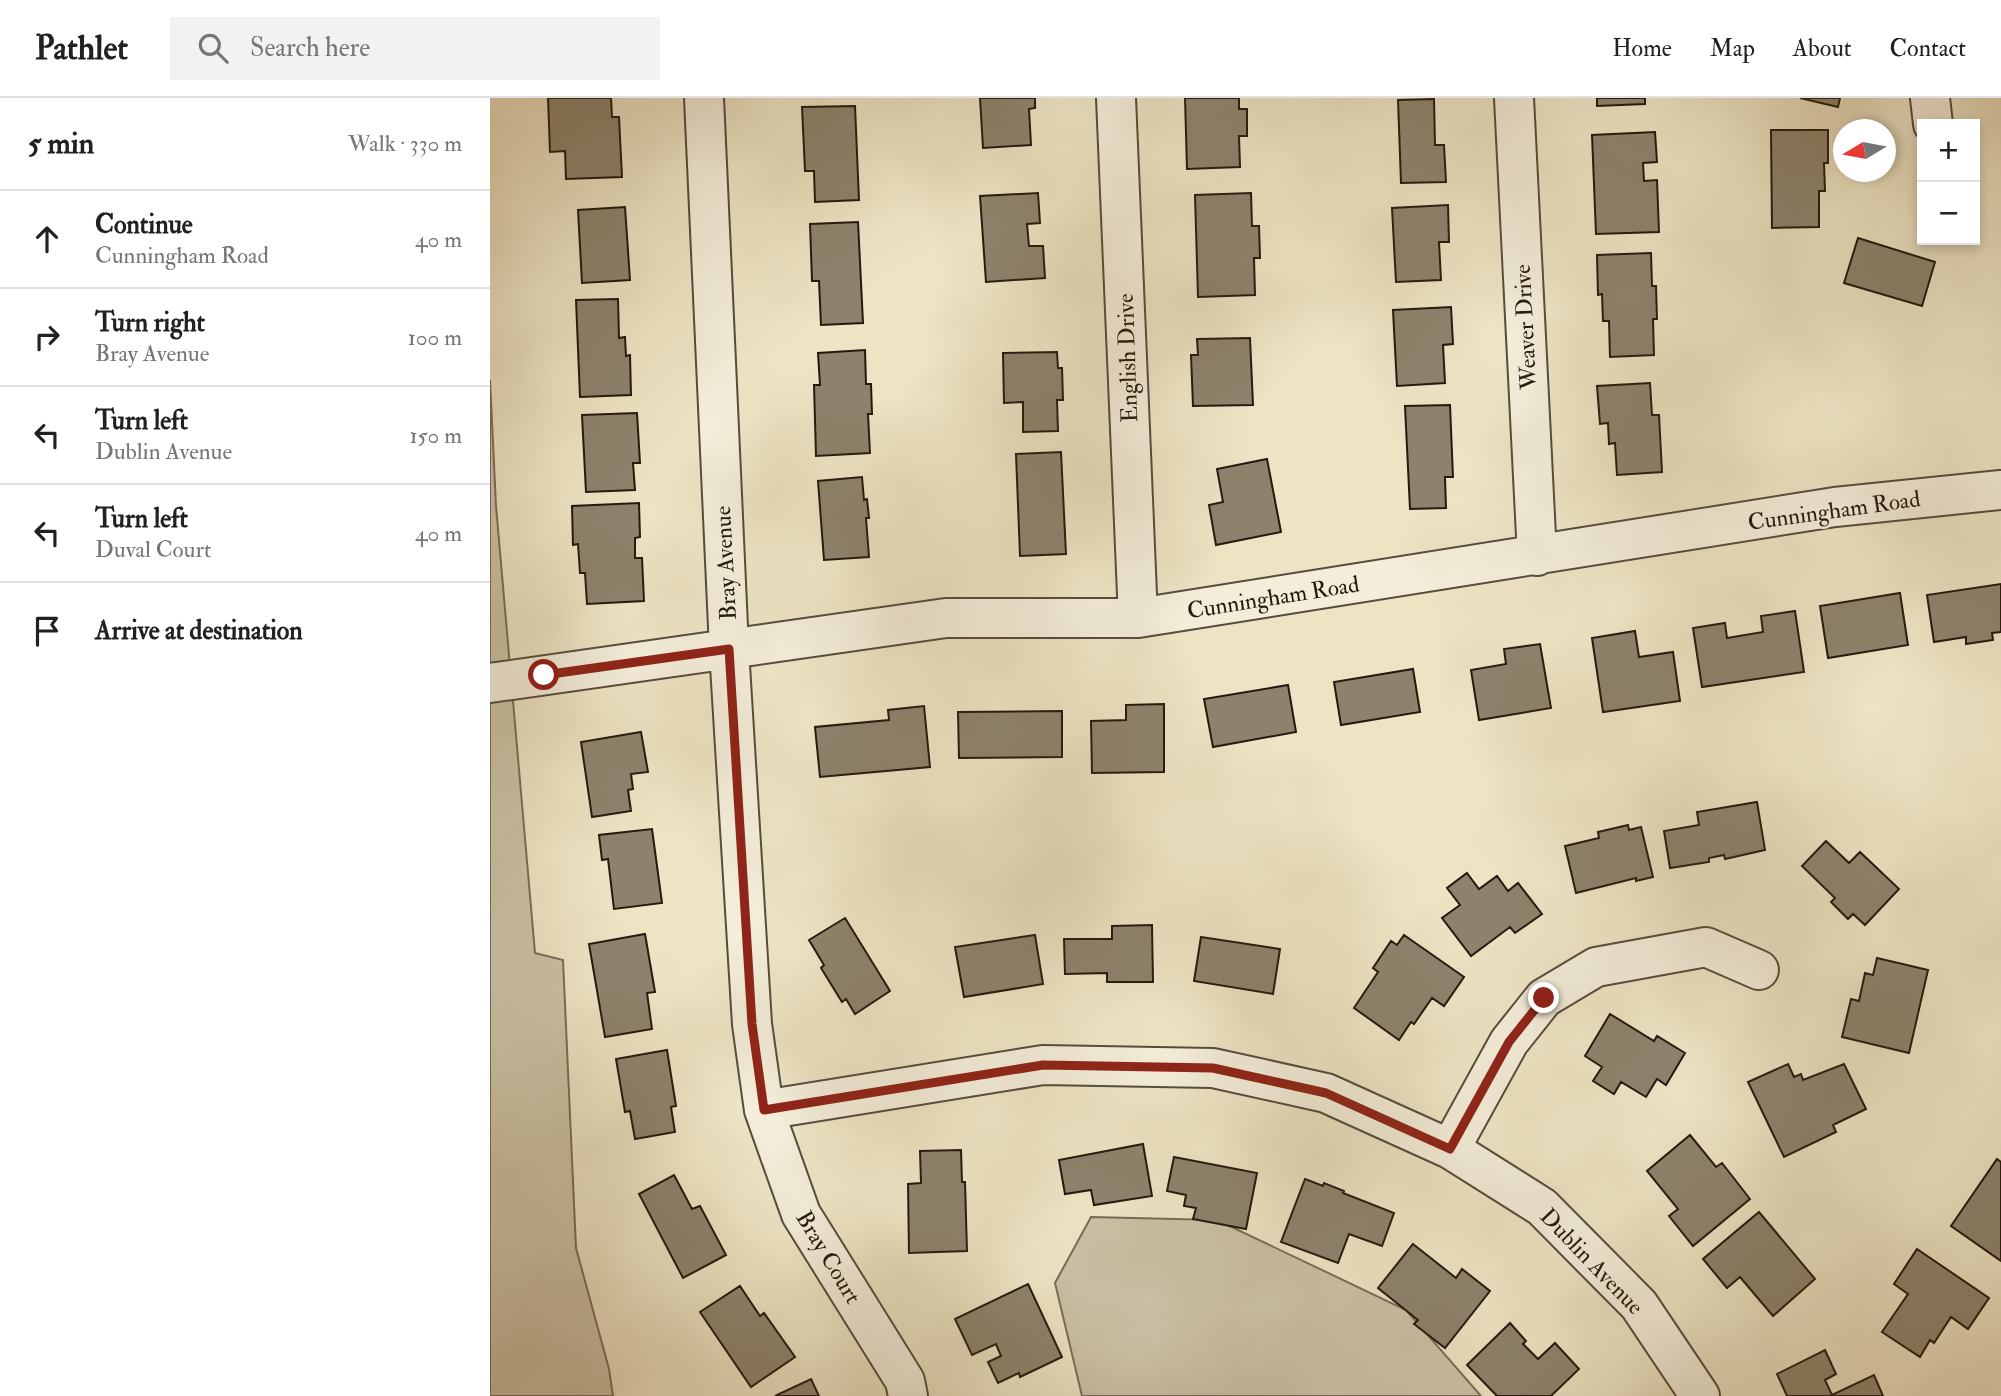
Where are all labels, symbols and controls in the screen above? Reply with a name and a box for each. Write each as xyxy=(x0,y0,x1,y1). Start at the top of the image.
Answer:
search box xyxy=(170,17,660,80)
text: Pathlet xyxy=(35,28,128,69)
icon: search xyxy=(194,29,232,67)
text: Search here xyxy=(250,32,370,64)
text: Home xyxy=(1612,33,1672,64)
text: Map xyxy=(1710,33,1755,64)
text: About xyxy=(1793,33,1852,64)
text: Contact xyxy=(1890,33,1966,64)
north arrow xyxy=(1833,119,1896,182)
map controls xyxy=(1917,119,1980,245)
button: + xyxy=(1917,119,1980,182)
text: 5 min xyxy=(28,125,94,162)
text: Walk · 330 m xyxy=(348,129,462,158)
button: − xyxy=(1917,182,1980,245)
text: Continue xyxy=(95,209,193,241)
icon: ahead xyxy=(28,220,66,258)
text: 40 m xyxy=(415,225,462,254)
text: Cunningham Road xyxy=(95,241,269,270)
street label: Weaver Drive xyxy=(1508,263,1543,391)
street label: English Drive xyxy=(1111,293,1144,423)
text: Turn right xyxy=(95,307,205,339)
icon: right xyxy=(28,318,66,356)
text: 100 m xyxy=(408,323,462,352)
text: Bray Avenue xyxy=(95,339,209,368)
text: Turn left xyxy=(95,405,188,437)
icon: left xyxy=(28,416,66,454)
text: 150 m xyxy=(409,421,462,450)
text: Dublin Avenue xyxy=(95,437,232,466)
street label: Cunningham Road xyxy=(1746,484,1922,537)
text: Turn left xyxy=(95,503,188,535)
street label: Bray Avenue xyxy=(708,505,743,621)
icon: left xyxy=(28,514,66,552)
text: 40 m xyxy=(415,519,462,548)
text: Duval Court xyxy=(95,535,211,564)
street label: Cunningham Road xyxy=(1185,570,1361,625)
icon: arrive xyxy=(28,612,66,650)
text: Arrive at destination xyxy=(95,615,303,647)
route start xyxy=(528,659,559,690)
route end xyxy=(1528,982,1559,1013)
street label: Dublin Avenue xyxy=(1534,1202,1650,1321)
street label: Bray Court xyxy=(789,1205,868,1309)

